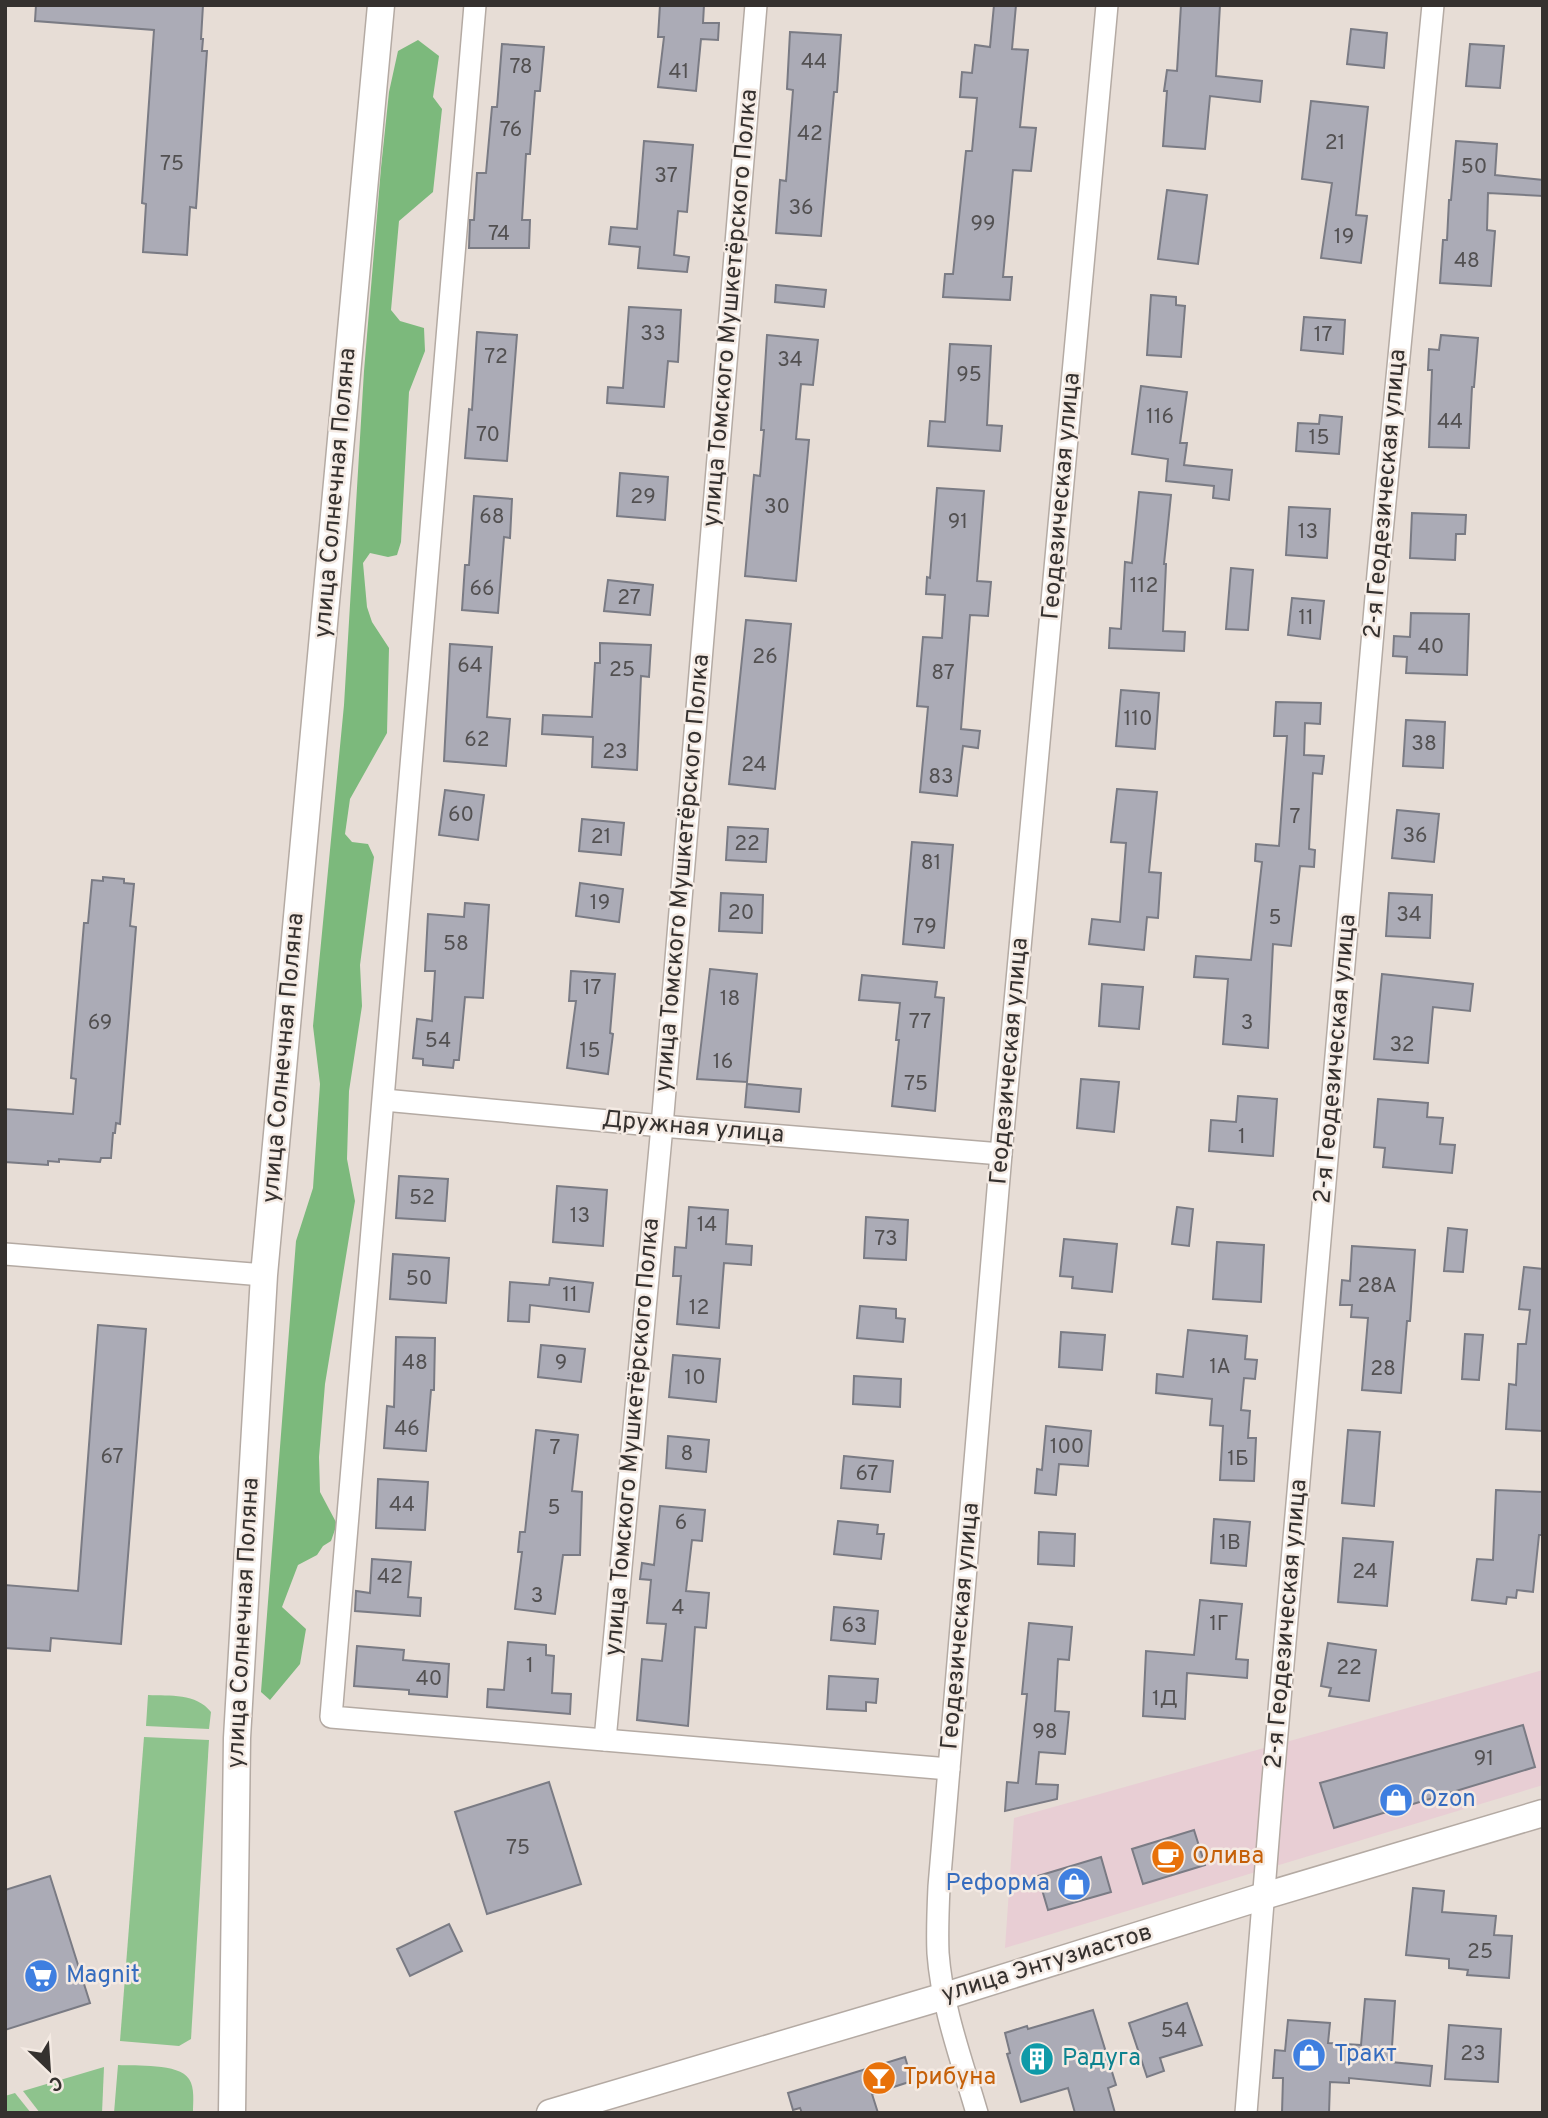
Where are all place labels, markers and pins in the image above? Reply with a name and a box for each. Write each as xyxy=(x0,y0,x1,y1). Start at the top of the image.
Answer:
shop icon: Ozon xyxy=(1377,1781,1415,1819)
place label: Ozon xyxy=(1420,1785,1476,1815)
cafe icon: Олива xyxy=(1149,1838,1187,1876)
place label: Олива xyxy=(1192,1842,1264,1872)
shop icon: Реформа xyxy=(1055,1865,1093,1903)
place label: Реформа xyxy=(946,1869,1050,1899)
supermarket icon: Magnit xyxy=(22,1957,60,1995)
place label: Magnit xyxy=(66,1961,140,1991)
shop icon: Тракт xyxy=(1290,2036,1328,2074)
building icon: Радуга xyxy=(1018,2040,1056,2078)
place label: Тракт xyxy=(1334,2040,1397,2070)
place label: Радуга xyxy=(1062,2044,1141,2074)
bar icon: Трибуна xyxy=(860,2059,898,2097)
place label: Трибуна xyxy=(903,2063,996,2093)

